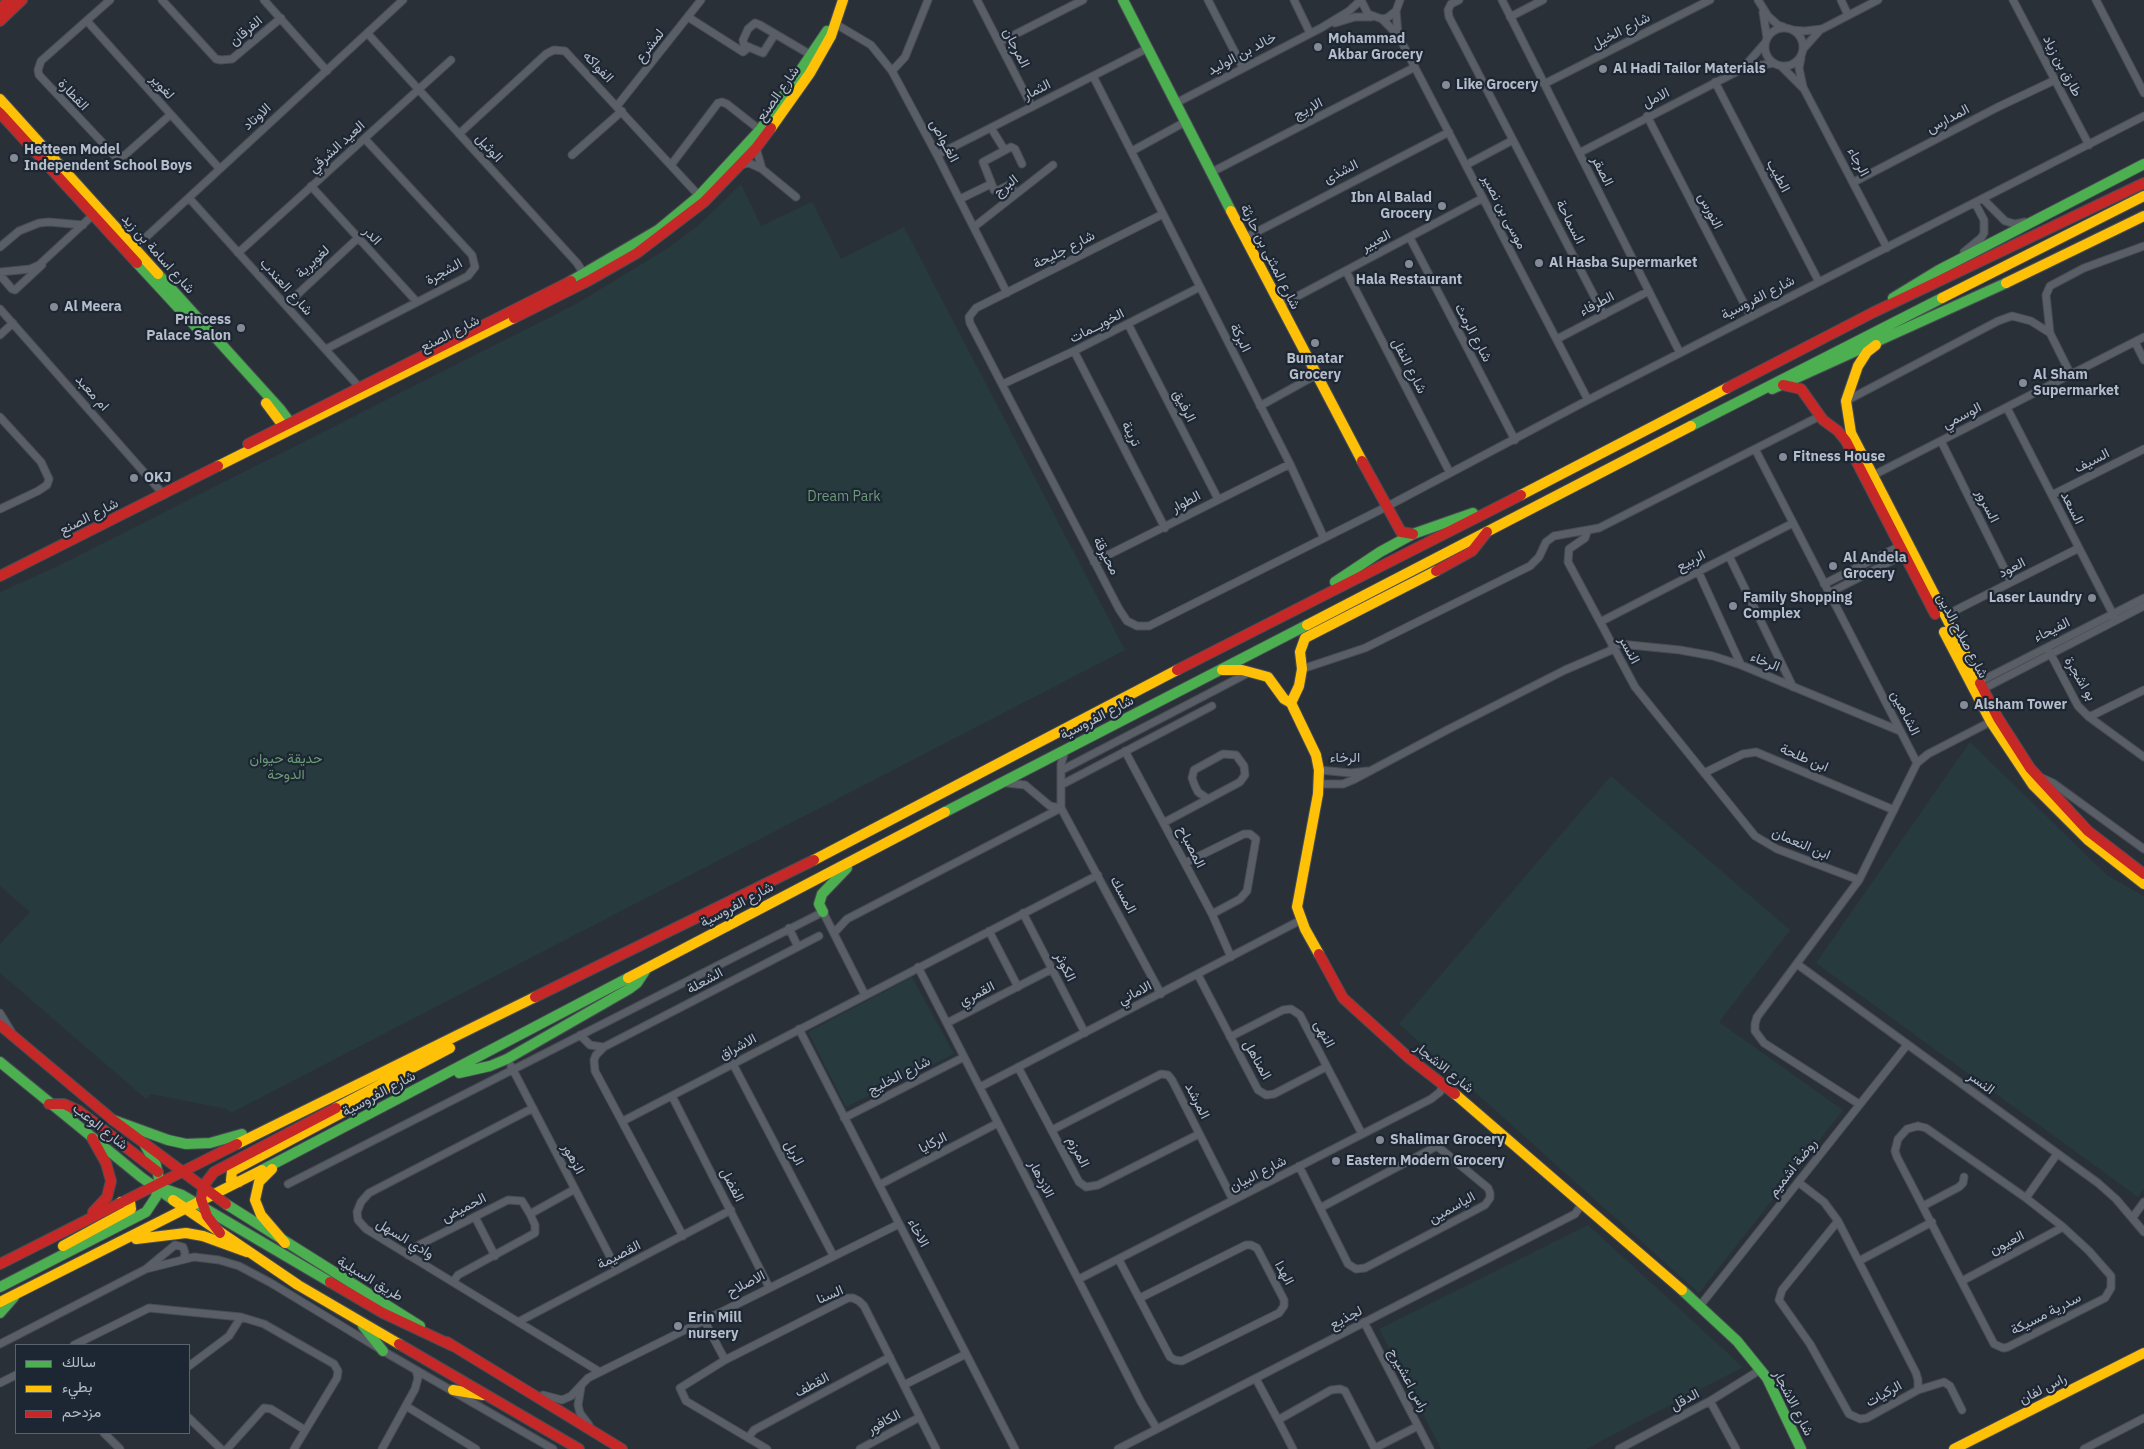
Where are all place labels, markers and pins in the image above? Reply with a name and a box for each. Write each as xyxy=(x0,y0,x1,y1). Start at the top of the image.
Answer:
place label: Mohammad Akbar Grocery xyxy=(1328,31,1423,64)
marker: Mohammad Akbar Grocery xyxy=(1312,41,1324,53)
place label: Al Hadi Tailor Materials xyxy=(1613,61,1766,77)
marker: Al Hadi Tailor Materials xyxy=(1597,63,1609,75)
place label: Like Grocery xyxy=(1456,77,1538,93)
marker: Like Grocery xyxy=(1440,79,1452,91)
place label: Hetteen Model Independent School Boys xyxy=(24,142,192,174)
marker: Hetteen Model Independent School Boys xyxy=(8,152,20,164)
place label: Ibn Al Balad Grocery xyxy=(1351,190,1432,222)
marker: Ibn Al Balad Grocery xyxy=(1436,200,1448,212)
place label: Al Hasba Supermarket xyxy=(1549,255,1697,271)
marker: Al Hasba Supermarket xyxy=(1533,257,1545,269)
marker: Hala Restaurant xyxy=(1403,258,1415,270)
place label: Hala Restaurant xyxy=(1356,272,1462,288)
place label: Al Meera xyxy=(64,299,122,315)
marker: Al Meera xyxy=(48,301,60,313)
place label: Princess Palace Salon xyxy=(146,312,231,344)
marker: Princess Palace Salon xyxy=(235,322,247,334)
marker: Bumatar Grocery xyxy=(1309,337,1321,349)
place label: Bumatar Grocery xyxy=(1286,351,1344,384)
place label: Al Sham Supermarket xyxy=(2033,367,2119,400)
marker: Al Sham Supermarket xyxy=(2017,377,2029,389)
place label: Fitness House xyxy=(1793,449,1885,465)
marker: Fitness House xyxy=(1777,451,1789,463)
place label: OKJ xyxy=(144,470,171,486)
marker: OKJ xyxy=(128,472,140,484)
place label: Al Andela Grocery xyxy=(1843,550,1907,582)
marker: Al Andela Grocery xyxy=(1827,560,1839,572)
place label: Family Shopping Complex xyxy=(1743,590,1852,622)
place label: Laser Laundry xyxy=(1989,590,2082,606)
marker: Laser Laundry xyxy=(2086,592,2098,604)
marker: Family Shopping Complex xyxy=(1727,600,1739,612)
place label: Alsham Tower xyxy=(1974,697,2067,713)
marker: Alsham Tower xyxy=(1958,699,1970,711)
place label: Shalimar Grocery xyxy=(1390,1132,1505,1148)
marker: Shalimar Grocery xyxy=(1374,1134,1386,1146)
place label: Eastern Modern Grocery xyxy=(1346,1153,1505,1169)
marker: Eastern Modern Grocery xyxy=(1330,1155,1342,1167)
place label: Erin Mill nursery xyxy=(688,1310,742,1342)
marker: Erin Mill nursery xyxy=(672,1320,684,1332)

